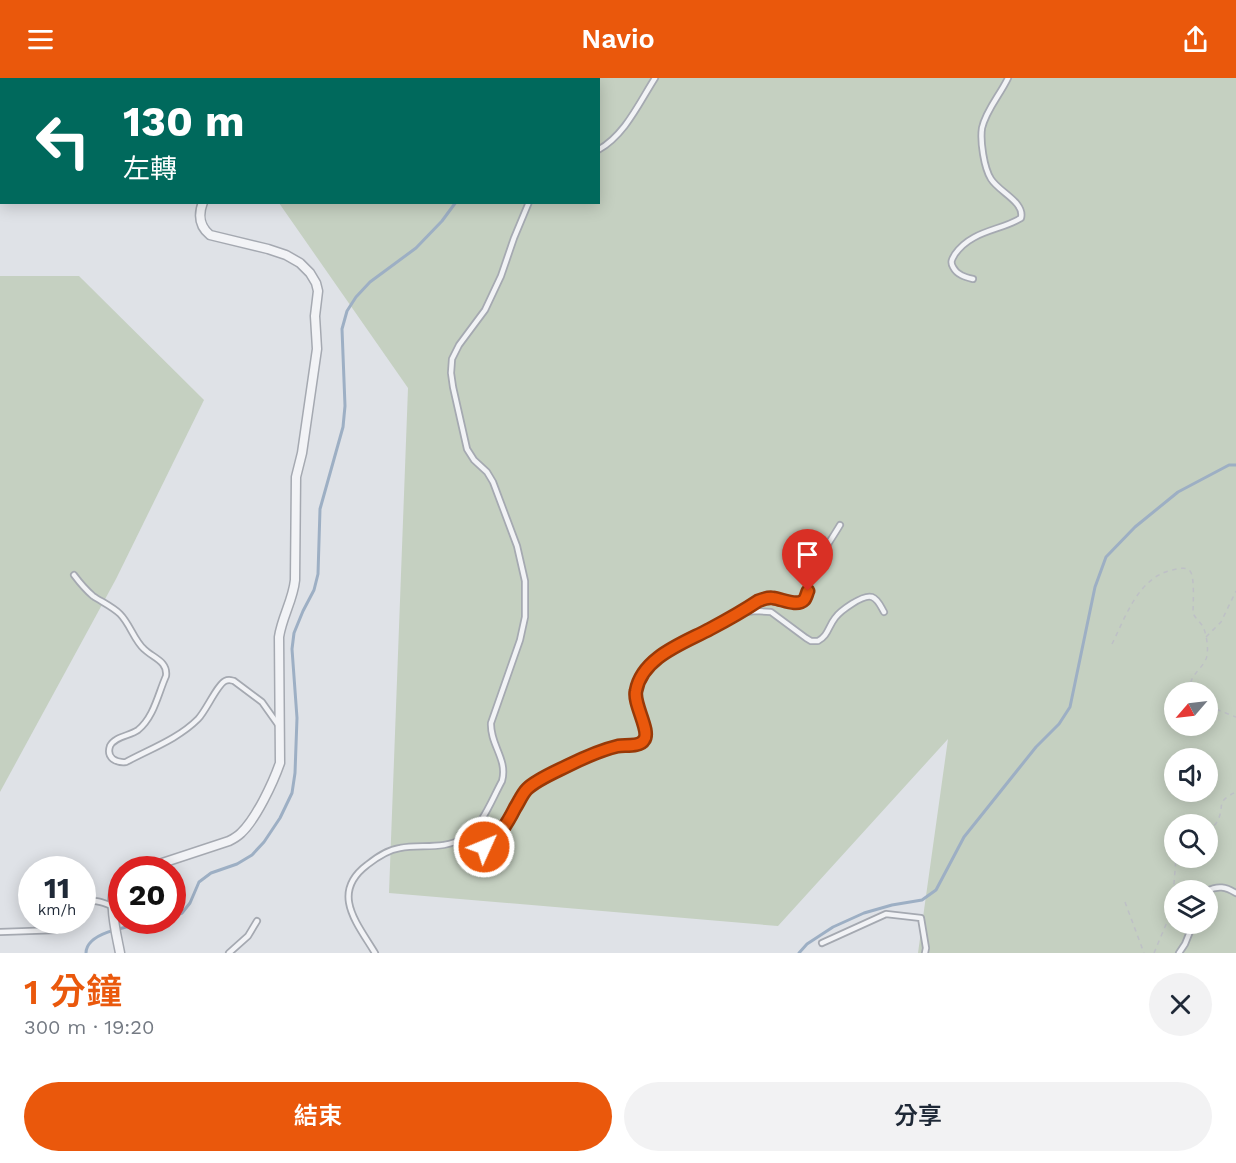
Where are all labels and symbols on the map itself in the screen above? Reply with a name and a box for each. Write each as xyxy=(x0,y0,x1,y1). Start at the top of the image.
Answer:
pin xyxy=(782,529,833,591)
north arrow xyxy=(1164,682,1218,736)
position arrow xyxy=(452,815,516,879)
speed limit sign: 20 xyxy=(108,856,186,934)

